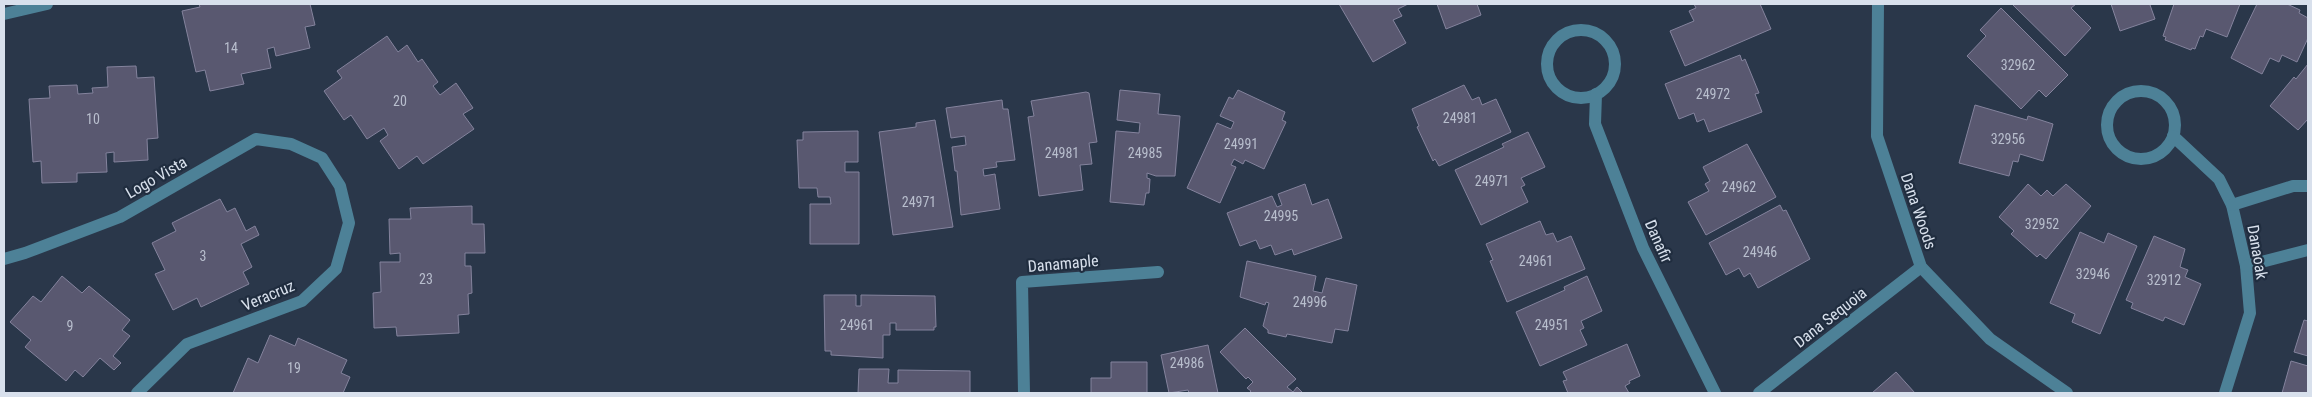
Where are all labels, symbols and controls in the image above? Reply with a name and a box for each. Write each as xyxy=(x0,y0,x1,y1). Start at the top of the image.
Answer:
house number: 14 xyxy=(224,40,238,56)
house number: 32962 xyxy=(2001,57,2035,73)
house number: 24972 xyxy=(1696,86,1730,102)
house number: 20 xyxy=(393,93,407,109)
house number: 24981 xyxy=(1443,110,1477,126)
house number: 10 xyxy=(86,111,100,127)
house number: 32956 xyxy=(1991,131,2025,147)
house number: 24991 xyxy=(1224,136,1258,152)
house number: 24981 xyxy=(1045,145,1079,161)
house number: 24985 xyxy=(1128,145,1162,161)
street label: Logo Vista xyxy=(122,152,190,203)
street label: Dana Woods xyxy=(1897,171,1940,252)
house number: 24971 xyxy=(1475,173,1509,189)
house number: 24962 xyxy=(1722,179,1756,195)
house number: 24971 xyxy=(902,194,936,210)
house number: 24995 xyxy=(1264,208,1298,224)
house number: 32952 xyxy=(2025,216,2059,232)
street label: Danafir xyxy=(1641,217,1676,266)
street label: Danaoak xyxy=(2243,223,2272,282)
house number: 24946 xyxy=(1743,244,1777,260)
house number: 3 xyxy=(200,248,206,264)
street label: Danamaple xyxy=(1027,251,1099,276)
house number: 24961 xyxy=(1519,253,1553,269)
house number: 32946 xyxy=(2076,266,2110,282)
house number: 23 xyxy=(419,271,433,287)
house number: 32912 xyxy=(2147,272,2181,288)
street label: Veracruz xyxy=(239,276,297,315)
street label: Dana Sequoia xyxy=(1790,283,1870,352)
house number: 24996 xyxy=(1293,294,1327,310)
house number: 24961 xyxy=(840,317,874,333)
house number: 24951 xyxy=(1535,317,1569,333)
house number: 9 xyxy=(67,318,73,334)
house number: 24986 xyxy=(1170,355,1204,371)
house number: 19 xyxy=(287,360,301,376)

